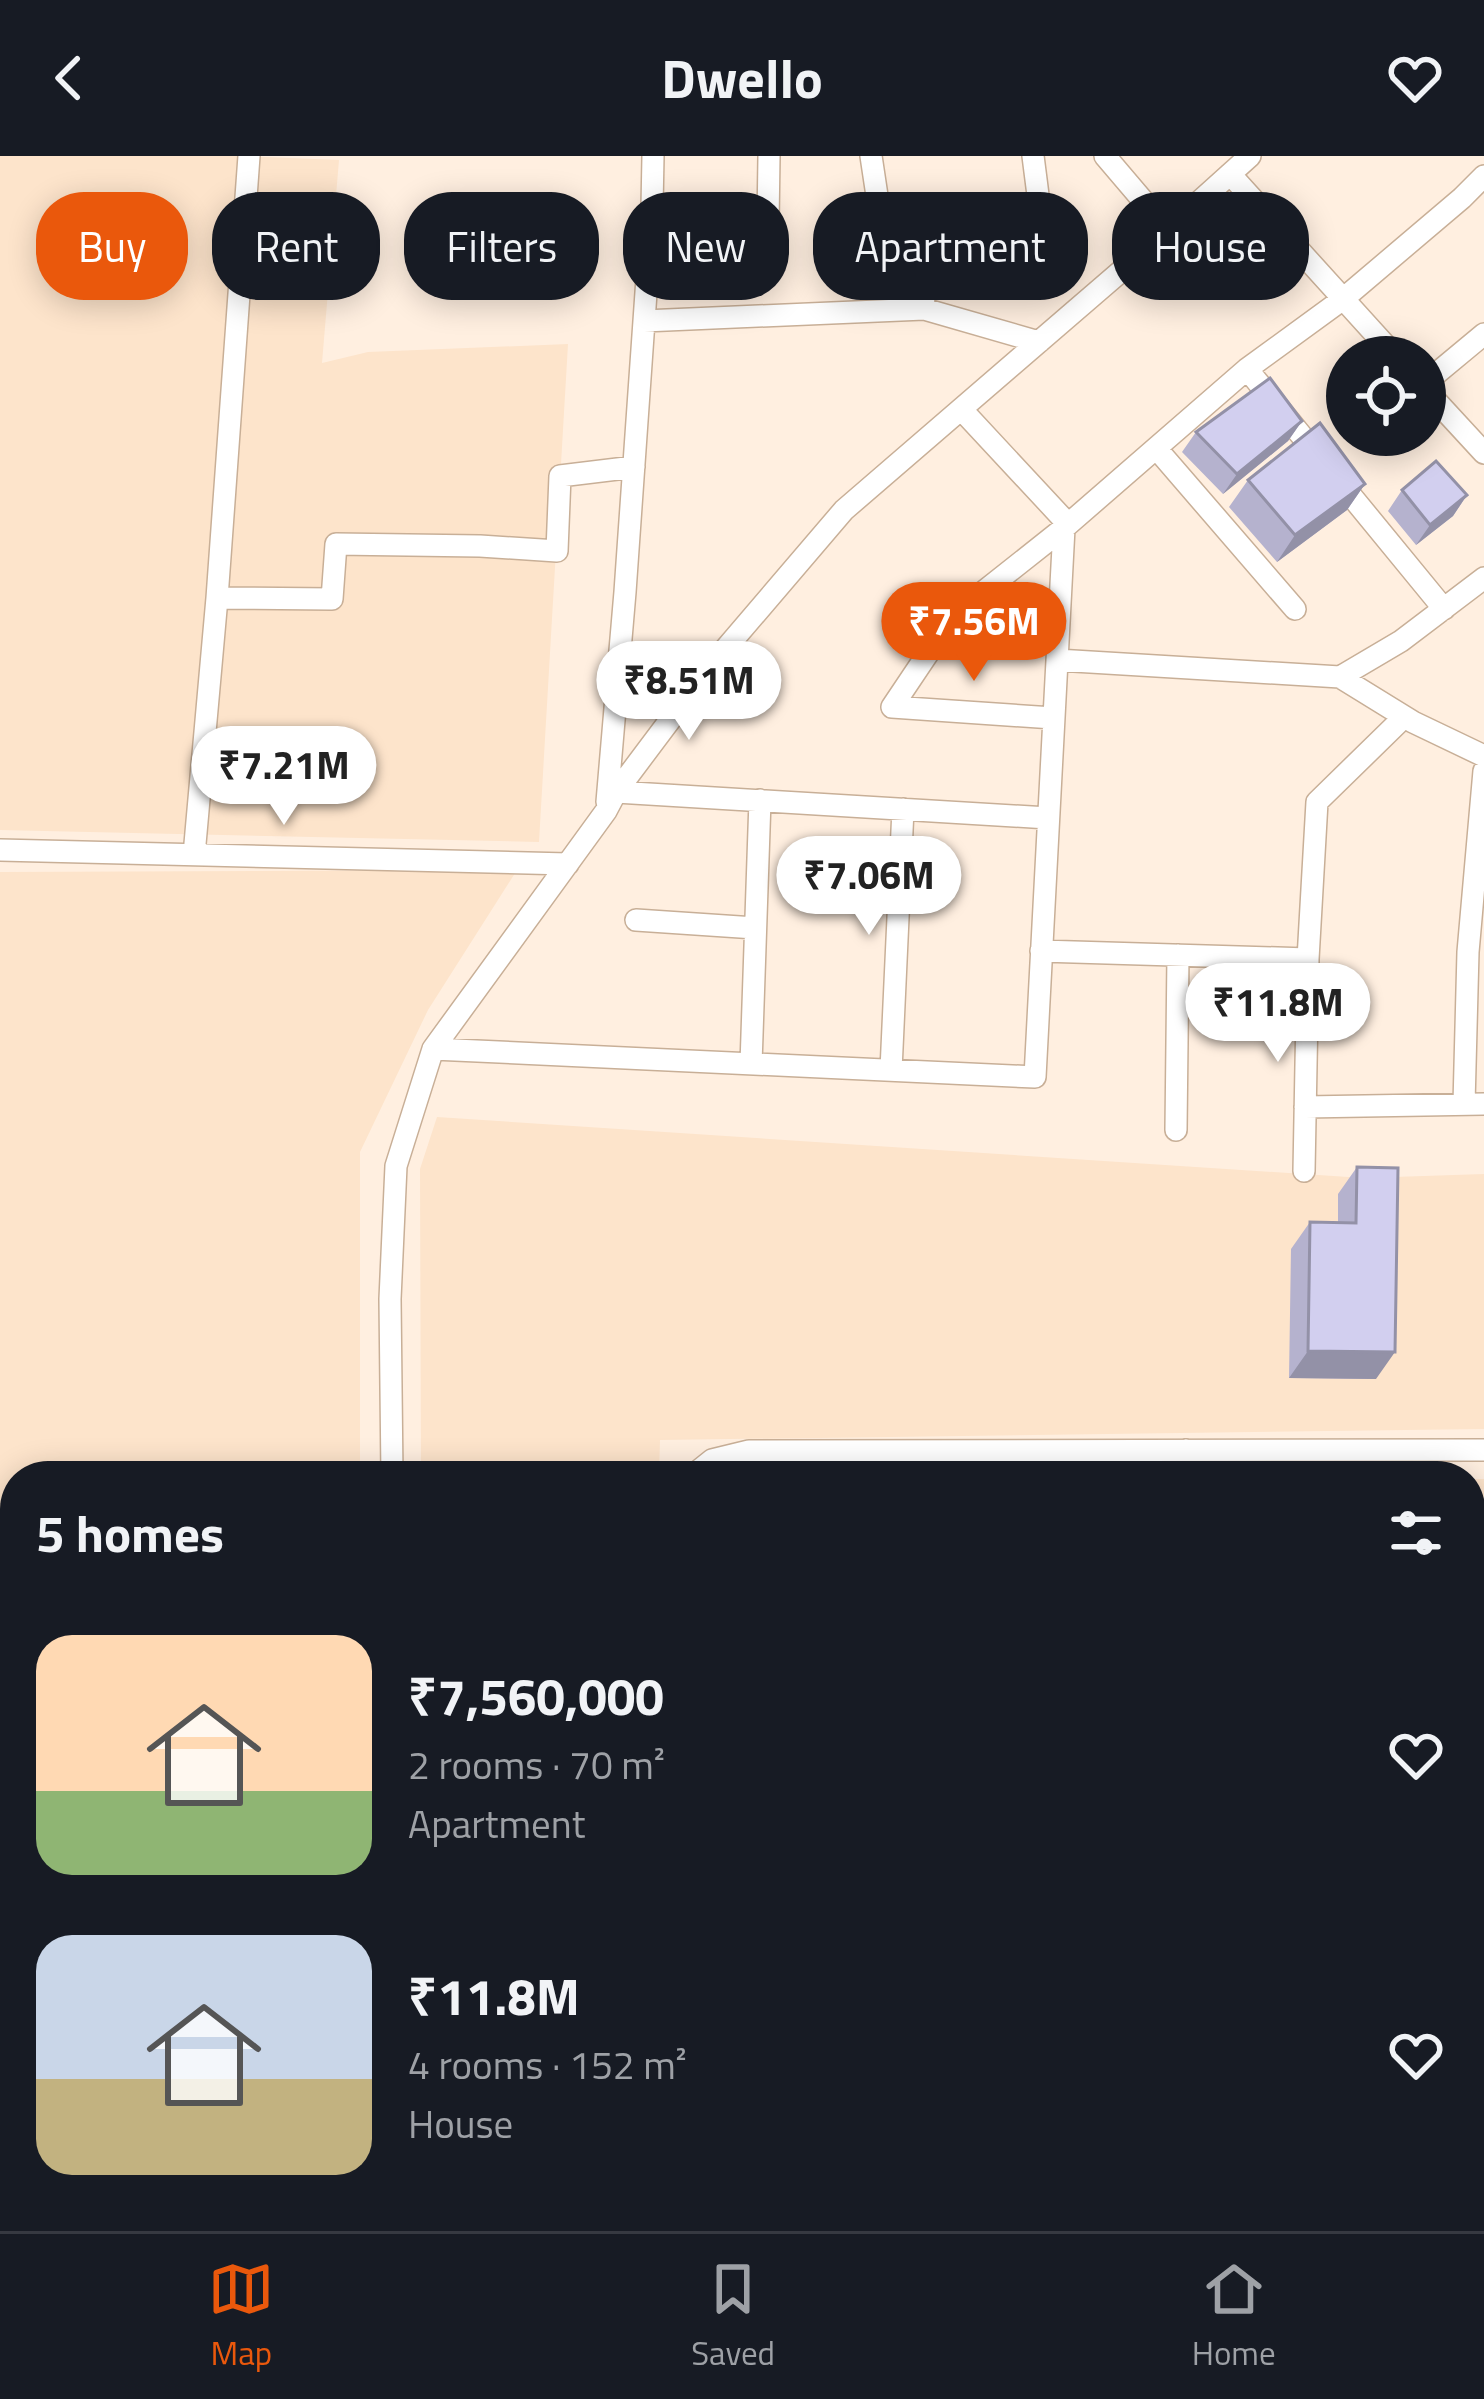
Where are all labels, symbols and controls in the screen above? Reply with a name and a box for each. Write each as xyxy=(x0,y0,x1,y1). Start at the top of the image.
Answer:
text: Dwello xyxy=(661,37,823,119)
icon: back xyxy=(36,45,102,111)
icon: heart xyxy=(1382,45,1448,111)
chip: Buy xyxy=(36,192,188,300)
chip: Rent xyxy=(212,192,380,300)
chip: Filters xyxy=(404,192,599,300)
chip: New xyxy=(623,192,789,300)
chip: Apartment xyxy=(813,192,1088,300)
chip: House xyxy=(1112,192,1309,300)
map controls xyxy=(1326,336,1446,456)
button: locate xyxy=(1326,336,1446,456)
pin: ₹7.56M xyxy=(876,582,1072,684)
text: ₹7.56M xyxy=(908,591,1040,650)
pin: ₹8.51M xyxy=(591,641,787,743)
text: ₹8.51M xyxy=(623,650,755,709)
pin: ₹7.21M xyxy=(186,726,382,828)
text: ₹7.21M xyxy=(218,735,350,794)
pin: ₹7.06M xyxy=(771,836,967,938)
text: ₹7.06M xyxy=(803,845,935,904)
pin: ₹11.8M xyxy=(1180,963,1376,1065)
text: ₹11.8M xyxy=(1212,972,1344,1031)
text: 5 homes xyxy=(36,1494,224,1572)
icon: filters xyxy=(1383,1500,1449,1566)
text: ₹7,560,000 xyxy=(408,1657,664,1735)
icon: home xyxy=(132,1683,276,1827)
icon: heart xyxy=(1383,1722,1449,1788)
text: 2 rooms · 70 m² xyxy=(408,1735,665,1794)
text: Apartment xyxy=(408,1794,585,1853)
text: ₹11.8M xyxy=(408,1957,580,2035)
icon: home xyxy=(132,1983,276,2127)
icon: heart xyxy=(1383,2022,1449,2088)
text: 4 rooms · 152 m² xyxy=(408,2035,687,2094)
text: House xyxy=(408,2094,513,2153)
tab: Map xyxy=(208,2256,274,2378)
tab: Saved xyxy=(691,2256,775,2378)
tab: Home xyxy=(1192,2256,1276,2378)

